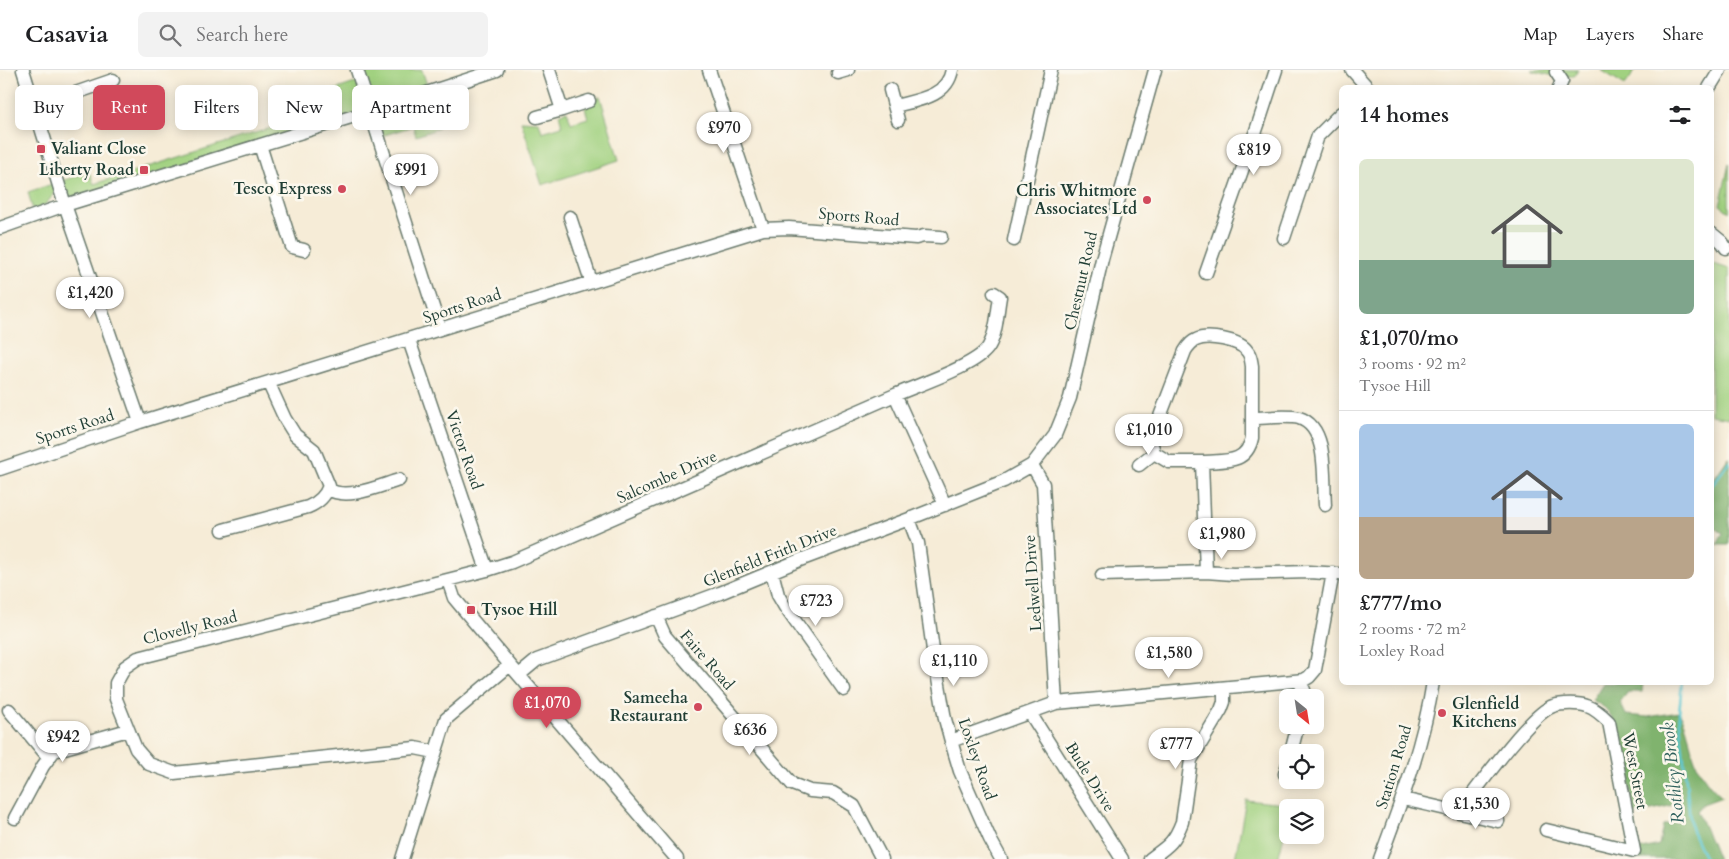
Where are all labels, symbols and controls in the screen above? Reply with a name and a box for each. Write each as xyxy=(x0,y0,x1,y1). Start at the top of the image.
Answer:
search box xyxy=(138,12,488,57)
text: Casavia xyxy=(25,18,108,51)
icon: search xyxy=(156,21,184,49)
text: Search here xyxy=(196,22,288,48)
text: Map xyxy=(1523,22,1558,47)
text: Layers xyxy=(1586,22,1635,47)
text: Share xyxy=(1663,22,1704,47)
chip: Buy xyxy=(15,85,83,130)
chip: Rent xyxy=(93,85,165,130)
chip: Filters xyxy=(175,85,258,130)
chip: New xyxy=(268,85,342,130)
chip: Apartment xyxy=(352,85,469,130)
text: 14 homes xyxy=(1359,101,1449,130)
icon: filters xyxy=(1666,101,1694,129)
pin: £970 xyxy=(694,112,754,154)
text: £970 xyxy=(707,117,741,139)
pin: £819 xyxy=(1224,134,1284,176)
place label: Valiant Close xyxy=(51,138,146,160)
text: £819 xyxy=(1237,139,1271,161)
marker: Valiant Close xyxy=(35,143,47,155)
pin: £991 xyxy=(381,154,441,196)
place label: Liberty Road xyxy=(39,159,134,181)
text: £991 xyxy=(394,159,428,181)
marker: Liberty Road xyxy=(138,164,150,176)
place label: Tesco Express xyxy=(233,178,332,200)
place label: Chris Whitmore Associates Ltd xyxy=(1016,180,1137,220)
marker: Tesco Express xyxy=(336,183,348,195)
icon: home xyxy=(1482,191,1572,281)
marker: Chris Whitmore Associates Ltd xyxy=(1141,194,1153,206)
street label: Sports Road xyxy=(818,203,901,232)
street label: Chestnut Road xyxy=(1059,229,1103,333)
pin: £1,420 xyxy=(49,276,131,319)
text: £1,420 xyxy=(67,282,113,304)
street label: Sports Road xyxy=(420,283,504,329)
text: £1,070/mo xyxy=(1359,324,1459,353)
text: 3 rooms · 92 m² xyxy=(1359,353,1466,375)
text: Tysoe Hill xyxy=(1359,375,1431,397)
street label: Sports Road xyxy=(33,404,117,450)
street label: Victor Road xyxy=(440,407,488,493)
pin: £1,010 xyxy=(1108,414,1190,456)
text: £1,010 xyxy=(1126,419,1172,441)
street label: Salcombe Drive xyxy=(614,445,720,509)
icon: home xyxy=(1482,457,1572,547)
pin: £1,980 xyxy=(1181,518,1263,560)
street label: Glenfield Frith Drive xyxy=(700,519,840,593)
text: £1,980 xyxy=(1199,523,1245,545)
street label: Ledwell Drive xyxy=(1019,534,1047,632)
pin: £723 xyxy=(786,584,846,627)
text: £777/mo xyxy=(1359,589,1442,618)
text: £723 xyxy=(799,590,833,612)
place label: Tysoe Hill xyxy=(481,599,558,621)
marker: Tysoe Hill xyxy=(465,604,477,616)
street label: Clovelly Road xyxy=(141,606,240,650)
text: 2 rooms · 72 m² xyxy=(1359,618,1466,640)
street label: Faire Road xyxy=(675,625,740,695)
pin: £1,580 xyxy=(1128,636,1210,679)
text: Loxley Road xyxy=(1359,640,1445,662)
text: £1,580 xyxy=(1146,642,1192,664)
pin: £1,110 xyxy=(913,644,995,687)
text: £1,110 xyxy=(931,650,977,672)
pin: £1,070 xyxy=(506,686,588,729)
place label: Sameeha Restaurant xyxy=(610,687,688,727)
north arrow xyxy=(1279,689,1324,734)
map controls xyxy=(1279,689,1324,844)
text: £1,070 xyxy=(524,692,570,714)
place label: Glenfield Kitchens xyxy=(1452,693,1519,733)
marker: Sameeha Restaurant xyxy=(692,701,704,713)
marker: Glenfield Kitchens xyxy=(1436,707,1448,719)
pin: £636 xyxy=(720,714,780,756)
street label: Loxley Road xyxy=(953,715,1001,803)
text: £636 xyxy=(733,719,767,741)
pin: £942 xyxy=(33,720,93,763)
water label: Rothley Brook xyxy=(1655,721,1691,825)
street label: Station Road xyxy=(1371,722,1417,812)
text: £942 xyxy=(46,726,80,748)
pin: £777 xyxy=(1146,728,1206,770)
street label: West Street xyxy=(1617,730,1653,811)
text: £777 xyxy=(1159,733,1193,755)
street label: Bude Drive xyxy=(1060,738,1120,816)
button: locate xyxy=(1279,744,1324,789)
pin: £1,530 xyxy=(1435,788,1517,830)
text: £1,530 xyxy=(1453,793,1499,815)
button: layers xyxy=(1279,799,1324,844)

